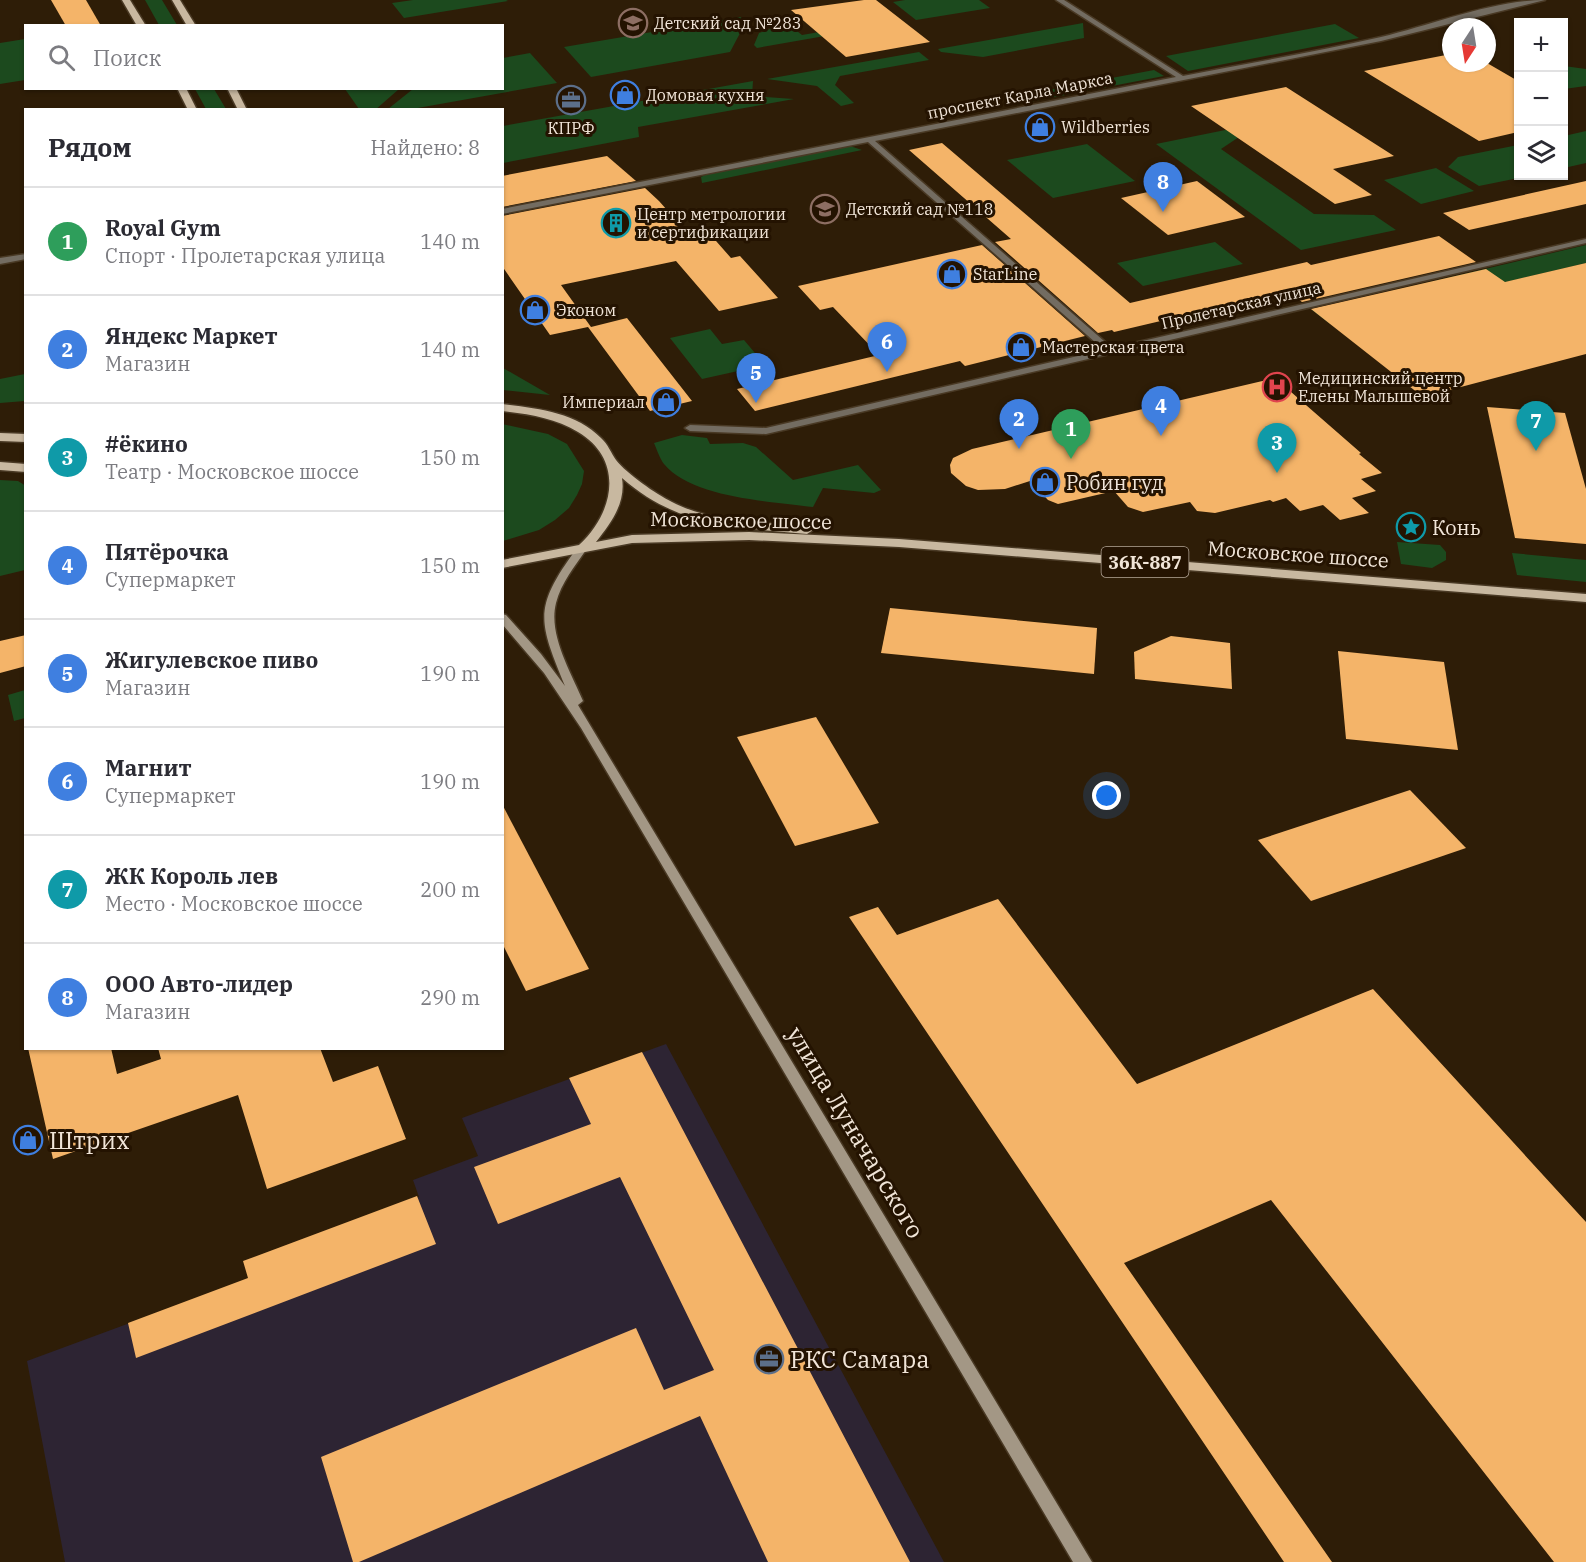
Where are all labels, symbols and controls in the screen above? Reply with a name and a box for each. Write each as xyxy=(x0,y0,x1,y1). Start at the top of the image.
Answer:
school or university icon: Детский сад №283 xyxy=(617,7,649,39)
place label: Детский сад №283 xyxy=(654,13,801,33)
north arrow xyxy=(1442,18,1496,72)
map controls xyxy=(1514,18,1568,180)
button: + xyxy=(1514,18,1568,72)
search box xyxy=(24,24,504,90)
icon: search xyxy=(45,41,78,74)
text: Поиск xyxy=(93,43,161,72)
street label: проспект Карла Маркса xyxy=(926,67,1115,123)
button: − xyxy=(1514,72,1568,126)
shop icon: Домовая кухня xyxy=(609,79,641,111)
office icon: КПРФ xyxy=(555,84,587,116)
place label: Домовая кухня xyxy=(646,85,764,105)
shop icon: Wildberries xyxy=(1024,111,1056,143)
place label: Wildberries xyxy=(1061,117,1150,137)
place label: КПРФ xyxy=(548,118,594,138)
button: layers xyxy=(1514,126,1568,180)
text: Рядом xyxy=(48,130,132,164)
text: Найдено: 8 xyxy=(371,134,480,161)
pin: 8 xyxy=(1144,162,1182,212)
school or university icon: Детский сад №118 xyxy=(809,193,841,225)
place label: Детский сад №118 xyxy=(846,199,993,219)
place label: Центр метрологии и сертификации xyxy=(637,204,786,242)
building icon: Центр метрологии и сертификации xyxy=(600,207,632,239)
text: Royal Gym xyxy=(105,213,221,242)
text: 1 xyxy=(62,228,74,255)
text: 140 m xyxy=(420,228,480,255)
text: Спорт · Пролетарская улица xyxy=(105,242,385,269)
shop icon: StarLine xyxy=(936,258,968,290)
place label: StarLine xyxy=(973,264,1037,284)
street label: Пролетарская улица xyxy=(1159,277,1323,333)
shop icon: Эконом xyxy=(519,294,551,326)
place label: Эконом xyxy=(556,300,616,320)
text: Яндекс Маркет xyxy=(105,321,278,350)
pin: 6 xyxy=(868,322,906,372)
shop icon: Мастерская цвета xyxy=(1005,331,1037,363)
text: 2 xyxy=(62,336,74,363)
text: 140 m xyxy=(420,336,480,363)
place label: Мастерская цвета xyxy=(1042,337,1185,357)
text: Магазин xyxy=(105,350,190,377)
pin: 5 xyxy=(736,354,776,403)
place label: Медицинский центр Елены Малышевой xyxy=(1298,368,1463,406)
hospital icon: Медицинский центр Елены Малышевой xyxy=(1261,371,1293,403)
shop icon: Империал xyxy=(650,386,682,418)
pin: 4 xyxy=(1142,386,1180,436)
place label: Империал xyxy=(562,392,645,412)
pin: 2 xyxy=(1000,400,1038,449)
pin: 7 xyxy=(1516,402,1556,451)
pin: 1 xyxy=(1052,410,1090,459)
pin: 3 xyxy=(1258,424,1296,473)
text: #ёкино xyxy=(105,429,188,458)
text: 3 xyxy=(62,444,74,471)
text: 150 m xyxy=(420,444,480,471)
text: Театр · Московское шоссе xyxy=(105,458,359,485)
shop icon: Робин гуд xyxy=(1029,466,1061,498)
place label: Робин гуд xyxy=(1066,469,1163,496)
street label: Московское шоссе xyxy=(650,505,832,535)
place icon: Конь xyxy=(1395,511,1427,543)
place label: Конь xyxy=(1432,514,1481,541)
street label: Московское шоссе xyxy=(1206,534,1390,574)
text: Пятёрочка xyxy=(105,537,229,566)
road number: 36К-887 xyxy=(1102,547,1188,577)
text: 4 xyxy=(62,552,74,579)
text: 150 m xyxy=(420,552,480,579)
text: Супермаркет xyxy=(105,566,236,593)
text: Жигулевское пиво xyxy=(105,645,318,674)
text: 5 xyxy=(62,660,74,687)
text: 190 m xyxy=(420,660,480,687)
text: Магазин xyxy=(105,674,190,701)
text: Магнит xyxy=(105,753,192,782)
text: 6 xyxy=(62,768,74,795)
text: 190 m xyxy=(420,768,480,795)
your location xyxy=(1092,781,1121,810)
text: Супермаркет xyxy=(105,782,236,809)
text: ЖК Король лев xyxy=(105,861,278,890)
text: 7 xyxy=(62,876,74,903)
text: 200 m xyxy=(420,876,480,903)
text: Место · Московское шоссе xyxy=(105,890,363,917)
text: ООО Авто-лидер xyxy=(105,969,293,998)
text: 8 xyxy=(62,984,74,1011)
text: 290 m xyxy=(420,984,480,1011)
text: Магазин xyxy=(105,998,190,1025)
street label: улица Луначарского xyxy=(780,1020,932,1244)
shop icon: Штрих xyxy=(12,1124,44,1156)
place label: Штрих xyxy=(49,1124,130,1156)
office icon: РКС Самара xyxy=(753,1343,785,1375)
place label: РКС Самара xyxy=(790,1343,930,1375)

